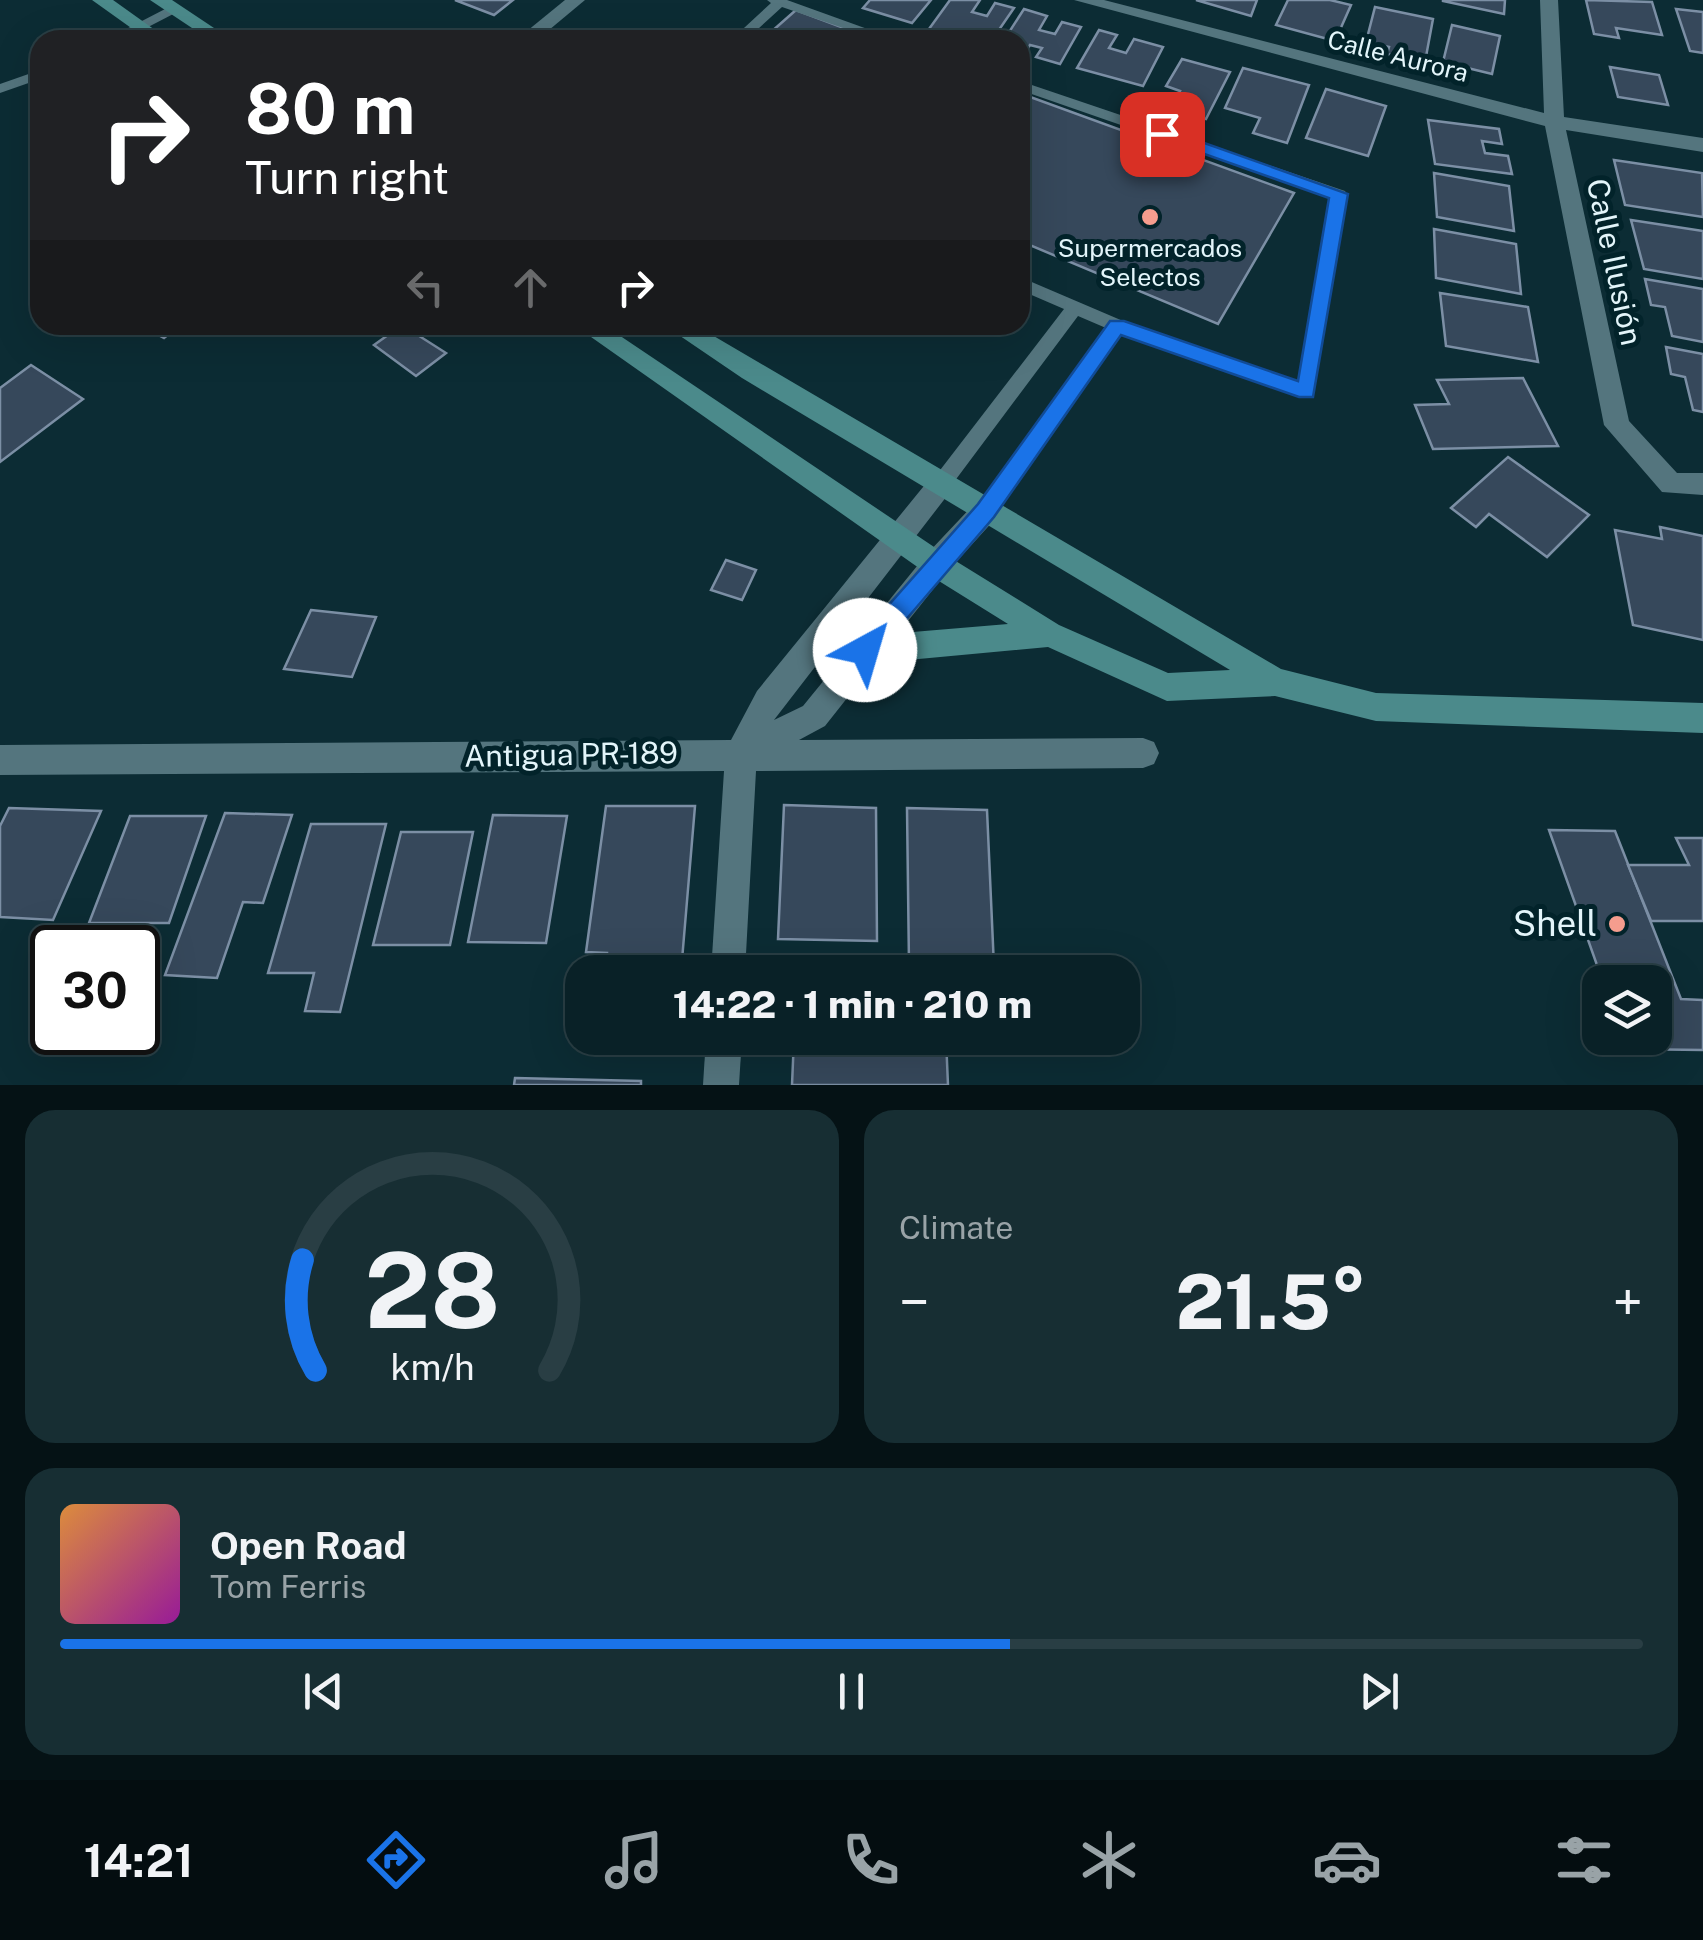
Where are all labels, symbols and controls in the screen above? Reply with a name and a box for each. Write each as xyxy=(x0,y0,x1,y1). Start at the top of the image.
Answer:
street label: Calle Aurora xyxy=(1324,24,1472,88)
text: 80 m xyxy=(245,67,415,150)
icon: right xyxy=(80,70,210,200)
pin xyxy=(1120,92,1205,177)
icon: arrive xyxy=(1135,107,1190,162)
text: Turn right xyxy=(245,151,449,204)
street label: Calle Ilusión xyxy=(1580,175,1650,348)
marker: Supermercados Selectos xyxy=(1139,206,1161,228)
place label: Supermercados Selectos xyxy=(1058,233,1242,292)
icon: left xyxy=(398,260,453,315)
icon: ahead xyxy=(503,260,558,315)
icon: right xyxy=(608,260,663,315)
position arrow xyxy=(813,598,917,702)
street label: Antigua PR-189 xyxy=(464,734,678,774)
place label: Shell xyxy=(1513,903,1597,944)
marker: Shell xyxy=(1606,913,1628,935)
speed limit sign: 30 xyxy=(30,925,160,1055)
map controls xyxy=(1582,965,1672,1055)
button: layers xyxy=(1582,965,1672,1055)
text: 14:22 · 1 min · 210 m xyxy=(673,982,1032,1027)
text: Climate xyxy=(899,1209,1013,1246)
text: 28 xyxy=(364,1229,500,1351)
text: 21.5° xyxy=(1175,1258,1367,1346)
text: − xyxy=(899,1270,930,1334)
text: + xyxy=(1613,1270,1643,1334)
text: km/h xyxy=(390,1346,474,1388)
text: Open Road xyxy=(210,1523,407,1568)
text: Tom Ferris xyxy=(210,1568,366,1605)
icon: previous xyxy=(296,1664,351,1719)
icon: pause xyxy=(824,1664,879,1719)
icon: next xyxy=(1352,1664,1407,1719)
icon: directions xyxy=(361,1825,431,1895)
icon: music xyxy=(599,1825,669,1895)
icon: phone xyxy=(836,1825,906,1895)
icon: climate xyxy=(1074,1825,1144,1895)
icon: car xyxy=(1312,1825,1382,1895)
icon: filters xyxy=(1549,1825,1619,1895)
text: 14:21 xyxy=(84,1834,193,1887)

